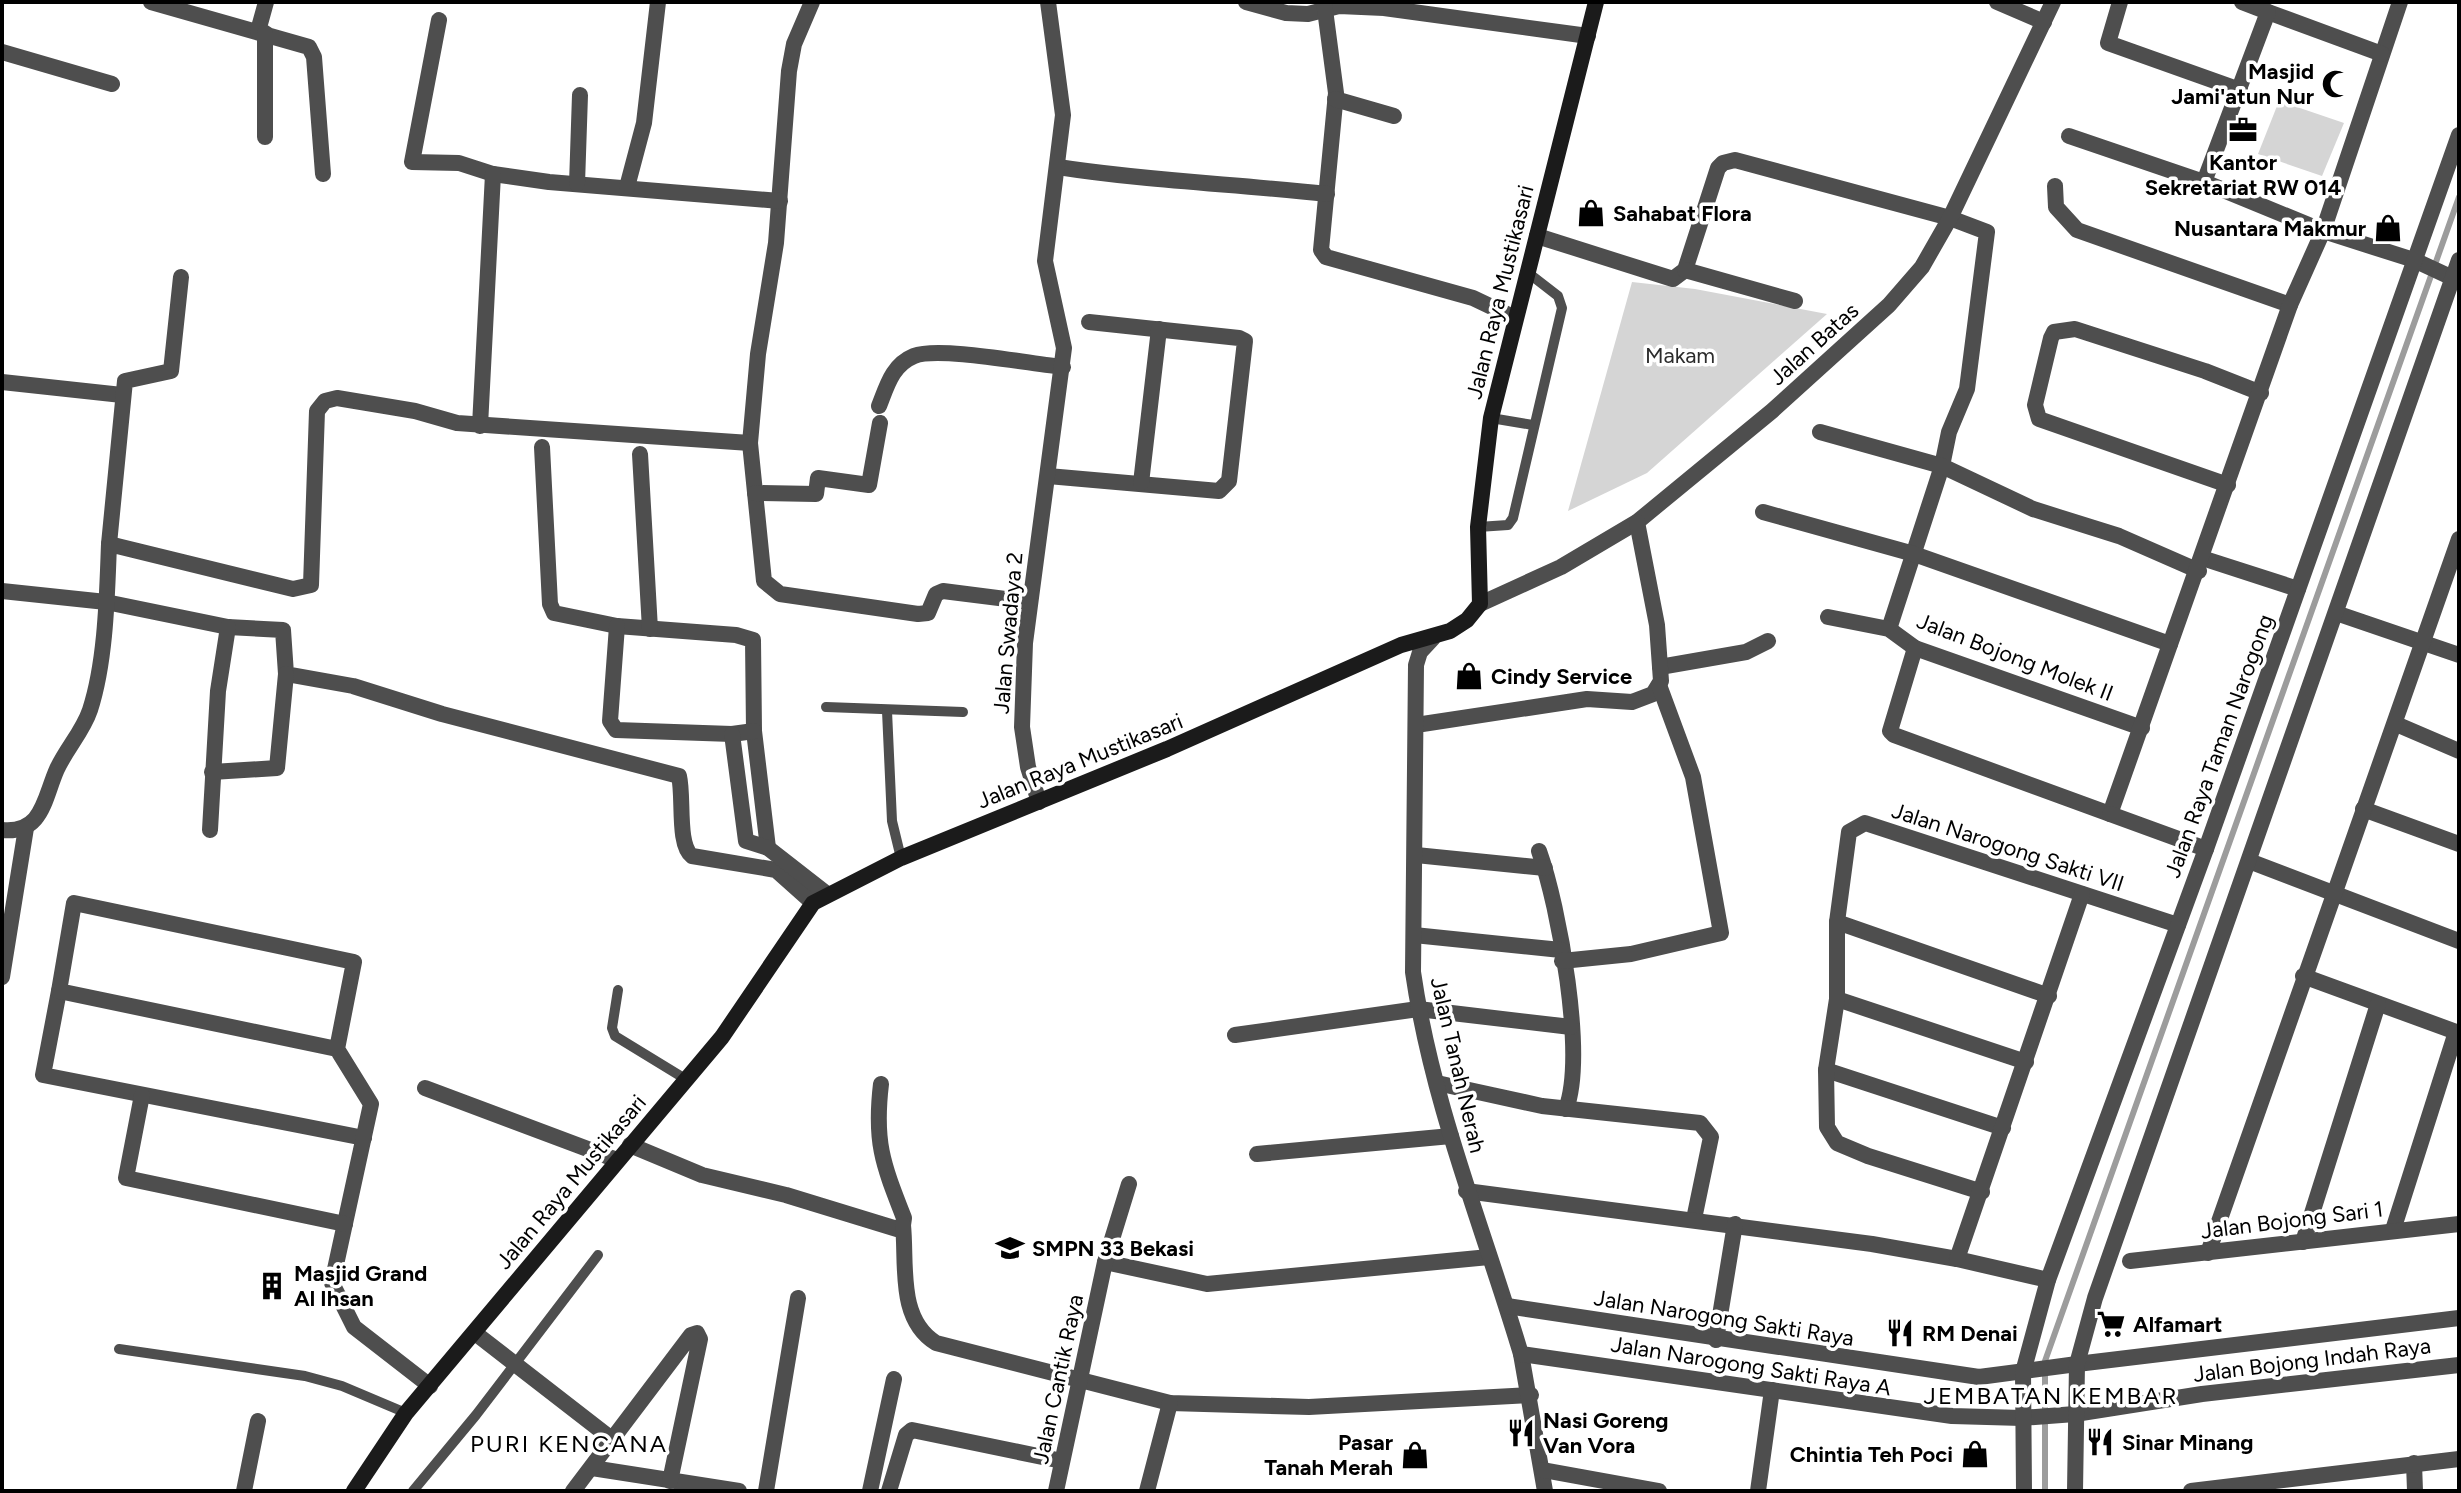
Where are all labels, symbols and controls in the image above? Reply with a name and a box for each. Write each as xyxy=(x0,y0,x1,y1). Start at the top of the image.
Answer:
place label: Masjid Jami'atun Nur xyxy=(2171,58,2315,110)
mosque icon: Masjid Jami'atun Nur xyxy=(2321,69,2351,99)
office icon: Kantor Sekretariat RW 014 xyxy=(2228,115,2258,145)
place label: Kantor Sekretariat RW 014 xyxy=(2145,149,2341,201)
street label: Jalan Raya Mustikasari xyxy=(1460,182,1540,402)
shop icon: Sahabat Flora xyxy=(1576,198,1606,228)
place label: Sahabat Flora xyxy=(1613,200,1752,227)
shop icon: Nusantara Makmur xyxy=(2373,213,2403,243)
place label: Nusantara Makmur xyxy=(2174,215,2367,242)
street label: Jalan Batas xyxy=(1764,297,1864,391)
park label: Makam xyxy=(1645,342,1715,369)
street label: Jalan Swadaya 2 xyxy=(987,551,1029,715)
street label: Jalan Bojong Molek II xyxy=(1913,607,2117,707)
street label: Jalan Raya Taman Narogong xyxy=(2159,611,2279,881)
shop icon: Cindy Service xyxy=(1454,661,1484,691)
place label: Cindy Service xyxy=(1491,663,1632,690)
street label: Jalan Raya Mustikasari xyxy=(973,707,1187,815)
street label: Jalan Narogong Sakti VII xyxy=(1889,797,2127,897)
street label: Jalan Tanah Nerah xyxy=(1425,975,1491,1155)
street label: Jalan Raya Mustikasari xyxy=(490,1089,652,1275)
street label: Jalan Bojong Sari 1 xyxy=(2199,1195,2385,1245)
school or university icon: SMPN 33 Bekasi xyxy=(995,1233,1025,1263)
place label: SMPN 33 Bekasi xyxy=(1032,1235,1194,1262)
place label: Masjid Grand Al Ihsan xyxy=(294,1260,427,1312)
building icon: Masjid Grand Al Ihsan xyxy=(257,1271,287,1301)
street label: Jalan Narogong Sakti Raya xyxy=(1592,1284,1856,1352)
street label: Jalan Cantik Raya xyxy=(1027,1292,1089,1466)
supermarket icon: Alfamart xyxy=(2096,1309,2126,1339)
place label: Alfamart xyxy=(2133,1311,2222,1338)
restaurant icon: RM Denai xyxy=(1885,1318,1915,1348)
place label: RM Denai xyxy=(1922,1320,2018,1347)
street label: Jalan Narogong Sakti Raya A xyxy=(1609,1331,1893,1401)
street label: Jalan Bojong Indah Raya xyxy=(2192,1332,2432,1388)
district label: JEMBATAN KEMBAR xyxy=(1924,1381,2178,1410)
place label: Nasi Goreng Van Vora xyxy=(1543,1407,1668,1459)
restaurant icon: Nasi Goreng Van Vora xyxy=(1506,1418,1536,1448)
restaurant icon: Sinar Minang xyxy=(2085,1427,2115,1457)
district label: PURI KENCANA xyxy=(470,1429,668,1458)
place label: Pasar Tanah Merah xyxy=(1264,1429,1394,1481)
place label: Sinar Minang xyxy=(2122,1429,2253,1456)
shop icon: Chintia Teh Poci xyxy=(1960,1439,1990,1469)
shop icon: Pasar Tanah Merah xyxy=(1400,1440,1430,1470)
place label: Chintia Teh Poci xyxy=(1790,1441,1953,1468)

